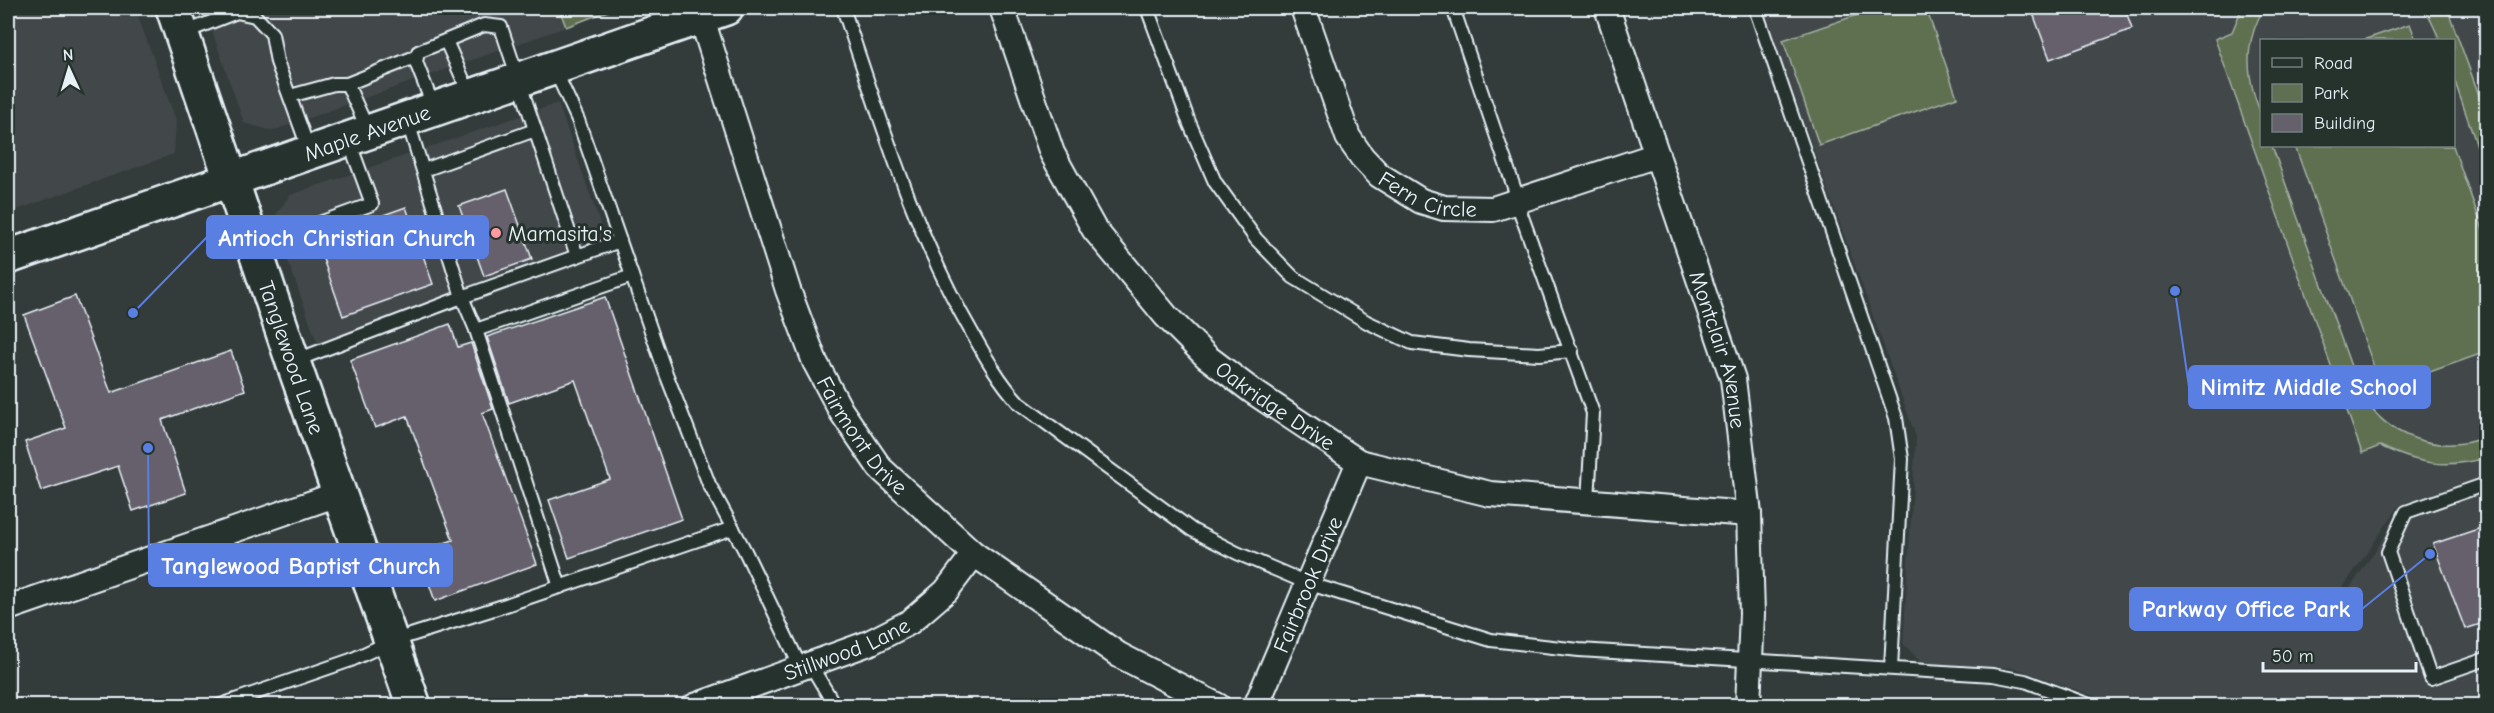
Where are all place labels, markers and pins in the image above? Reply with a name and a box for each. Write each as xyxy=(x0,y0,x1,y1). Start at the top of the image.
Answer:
callout: Antioch Christian Church xyxy=(207,216,488,258)
place label: Mamasita's xyxy=(508,221,612,247)
marker: Mamasita's xyxy=(489,226,503,240)
callout: Nimitz Middle School xyxy=(2189,366,2430,408)
callout: Tanglewood Baptist Church xyxy=(149,544,452,586)
callout: Parkway Office Park xyxy=(2130,588,2362,630)

